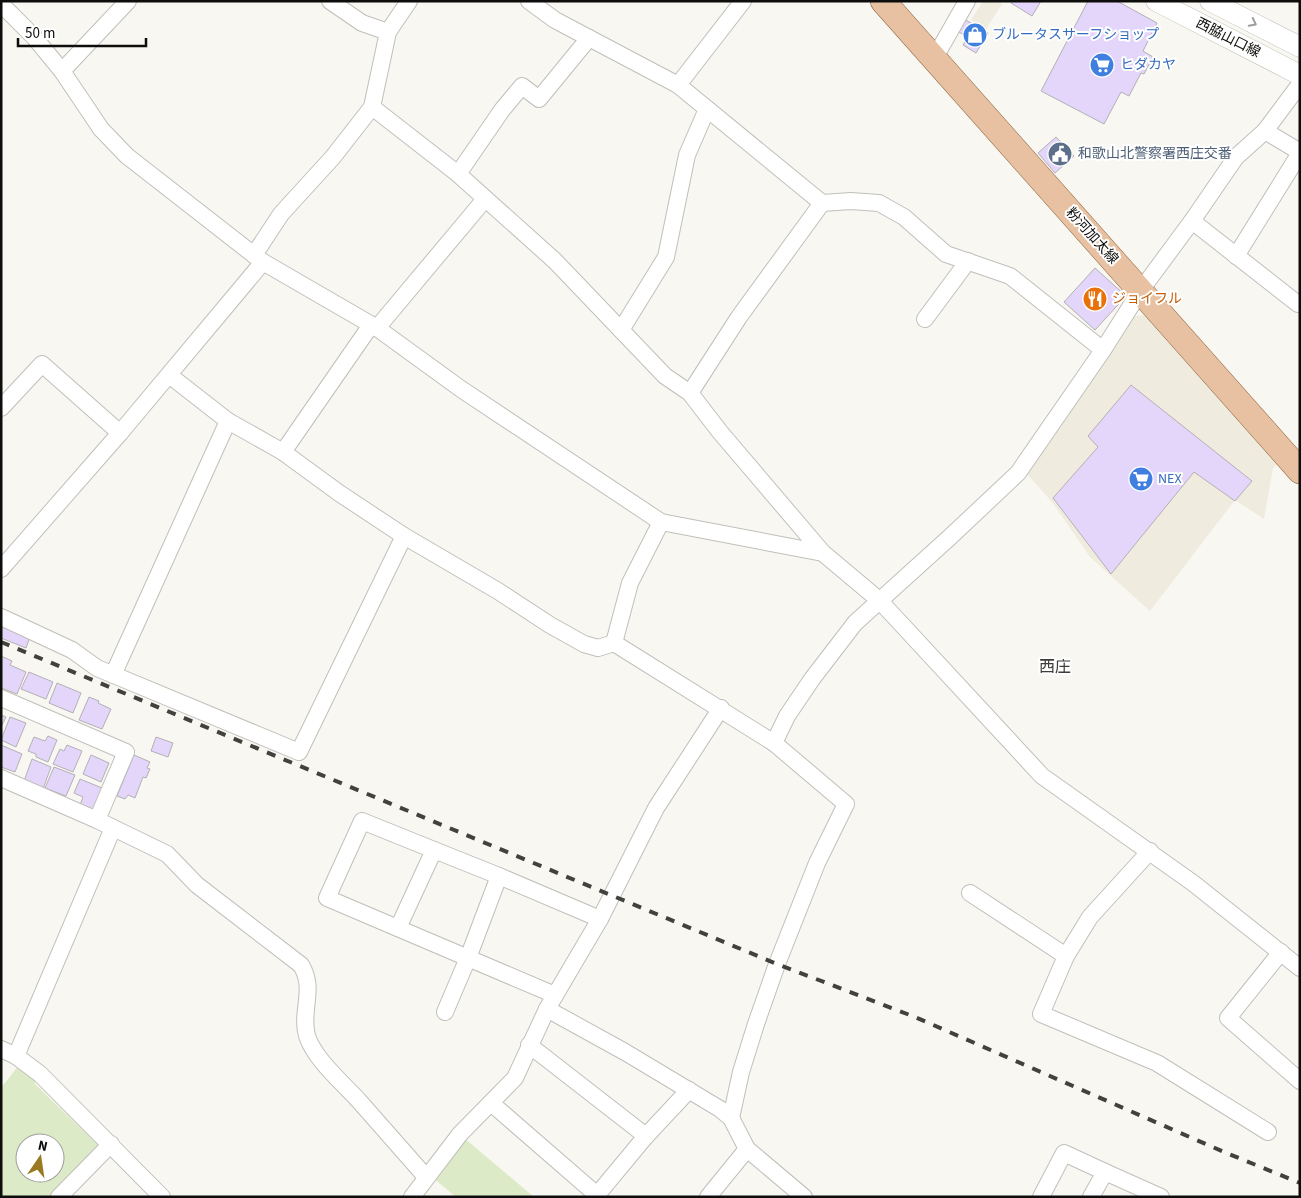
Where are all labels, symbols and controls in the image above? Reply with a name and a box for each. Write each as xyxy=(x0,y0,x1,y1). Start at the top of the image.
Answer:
street label: 西脇山口線 xyxy=(1192,13,1264,63)
scale bar xyxy=(18,15,145,47)
one-way arrow xyxy=(1248,17,1257,27)
shop icon: ブルータスサーフショップ xyxy=(962,22,988,48)
text: 50 m xyxy=(25,23,55,44)
place label: ブルータスサーフショップ xyxy=(992,25,1159,45)
supermarket icon: ヒダカヤ xyxy=(1089,52,1115,78)
place label: ヒダカヤ xyxy=(1120,55,1176,75)
public building icon: 和歌山北警察署西庄交番 xyxy=(1047,141,1073,167)
place label: 和歌山北警察署西庄交番 xyxy=(1078,144,1232,164)
street label: 粉河加太線 xyxy=(1061,203,1123,269)
restaurant icon: ジョイフル xyxy=(1082,286,1108,312)
place label: ジョイフル xyxy=(1112,289,1182,309)
supermarket icon: NEX xyxy=(1128,466,1154,492)
place label: NEX xyxy=(1158,469,1182,489)
district label: 西庄 xyxy=(1039,656,1071,678)
north arrow xyxy=(15,1133,65,1183)
text: N xyxy=(36,1136,49,1157)

